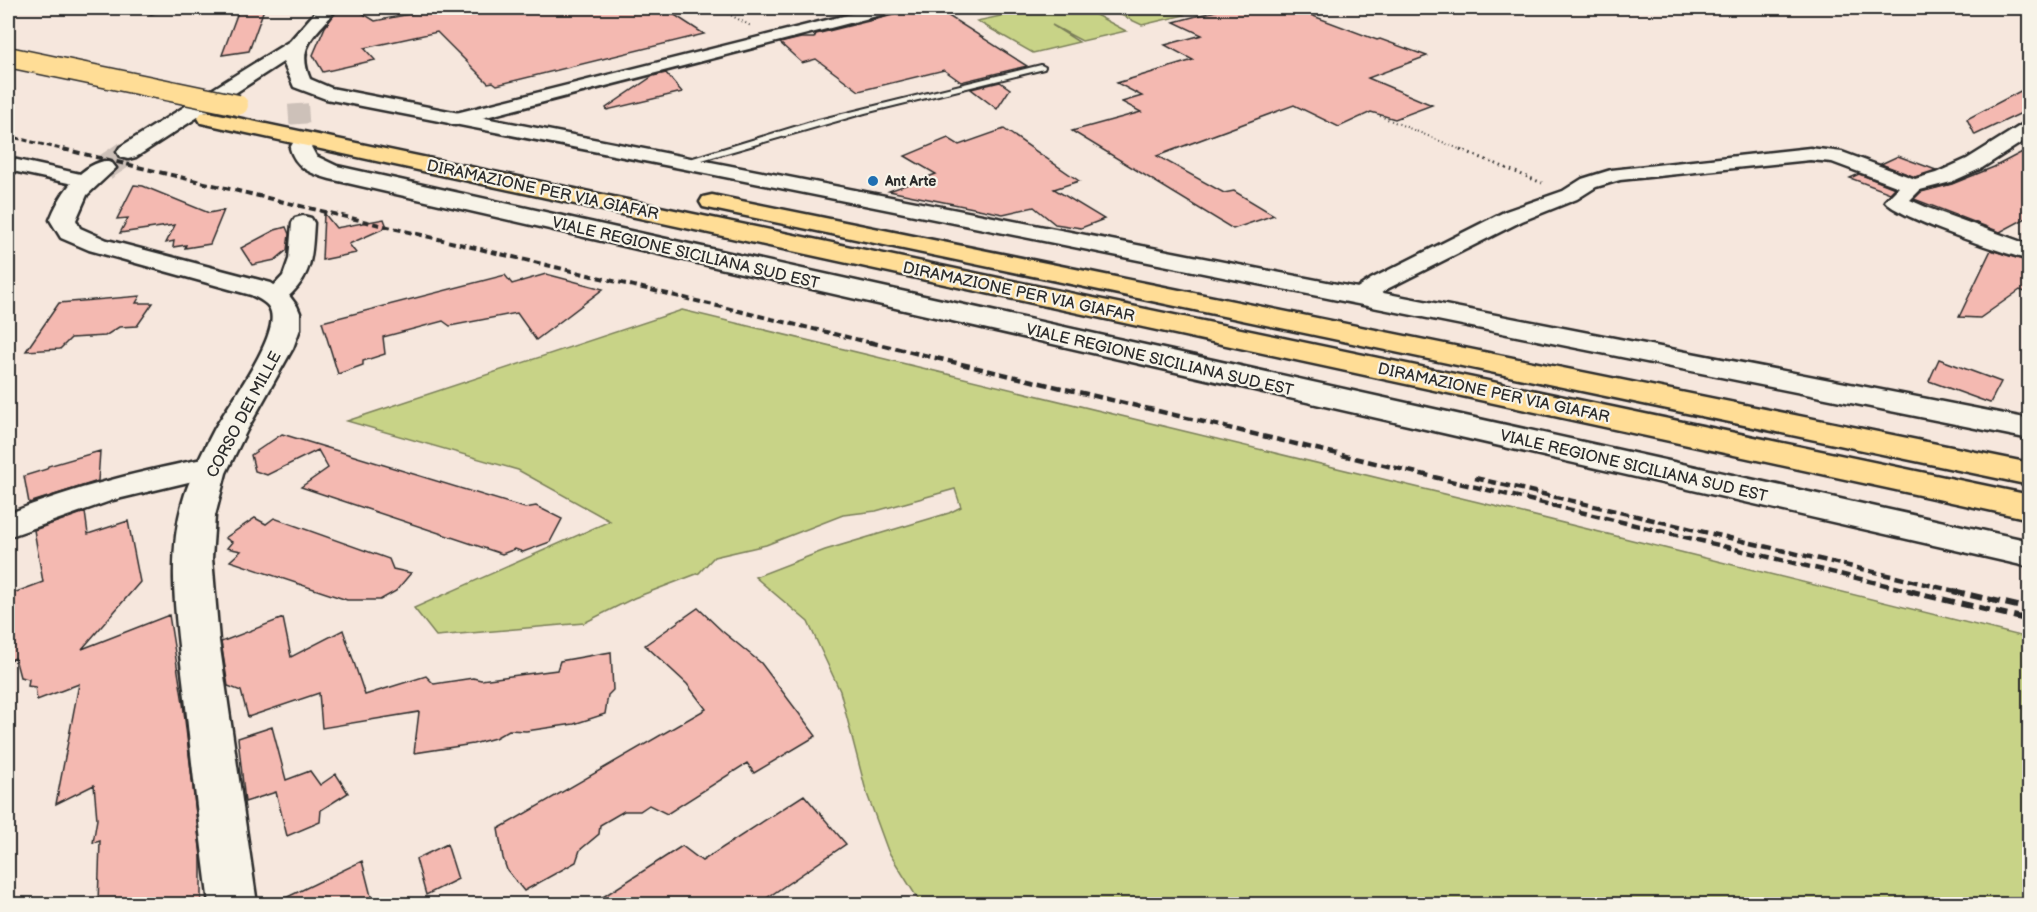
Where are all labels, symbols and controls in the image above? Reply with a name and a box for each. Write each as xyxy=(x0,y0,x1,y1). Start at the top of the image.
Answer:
street label: DIRAMAZIONE PER VIA GIAFAR xyxy=(425,157,660,224)
place label: Ant Arte xyxy=(884,173,936,190)
marker: Ant Arte xyxy=(866,174,880,188)
street label: VIALE REGIONE SICILIANA SUD EST xyxy=(550,213,822,294)
street label: DIRAMAZIONE PER VIA GIAFAR xyxy=(901,259,1136,326)
street label: VIALE REGIONE SICILIANA SUD EST xyxy=(1024,320,1296,401)
street label: CORSO DEI MILLE xyxy=(203,348,286,481)
street label: DIRAMAZIONE PER VIA GIAFAR xyxy=(1376,360,1611,427)
street label: VIALE REGIONE SICILIANA SUD EST xyxy=(1498,426,1770,507)

